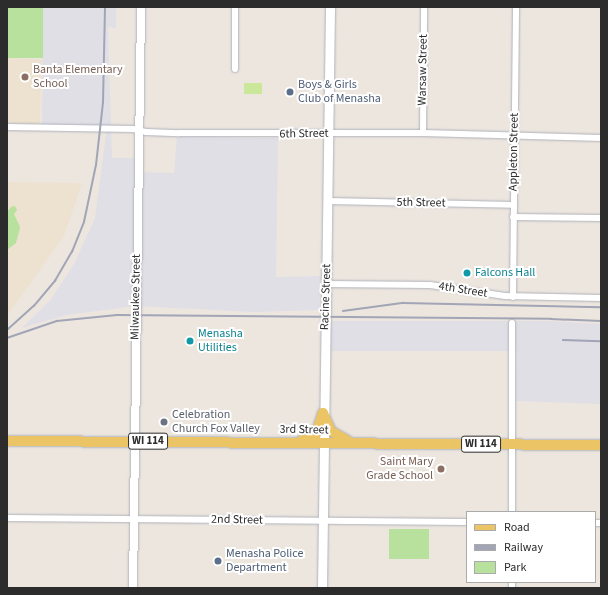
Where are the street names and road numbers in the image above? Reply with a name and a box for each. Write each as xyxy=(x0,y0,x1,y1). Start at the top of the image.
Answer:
street label: Warsaw Street xyxy=(415,34,431,106)
street label: Appleton Street xyxy=(506,113,522,191)
street label: 6th Street xyxy=(279,126,329,142)
street label: 5th Street xyxy=(396,195,446,211)
street label: Milwaukee Street xyxy=(128,254,144,340)
street label: Racine Street xyxy=(318,264,334,330)
street label: 4th Street xyxy=(438,279,488,301)
street label: 3rd Street xyxy=(279,422,329,438)
road number: WI 114 xyxy=(128,432,168,450)
road number: WI 114 xyxy=(461,435,501,453)
street label: 2nd Street xyxy=(211,512,263,528)

